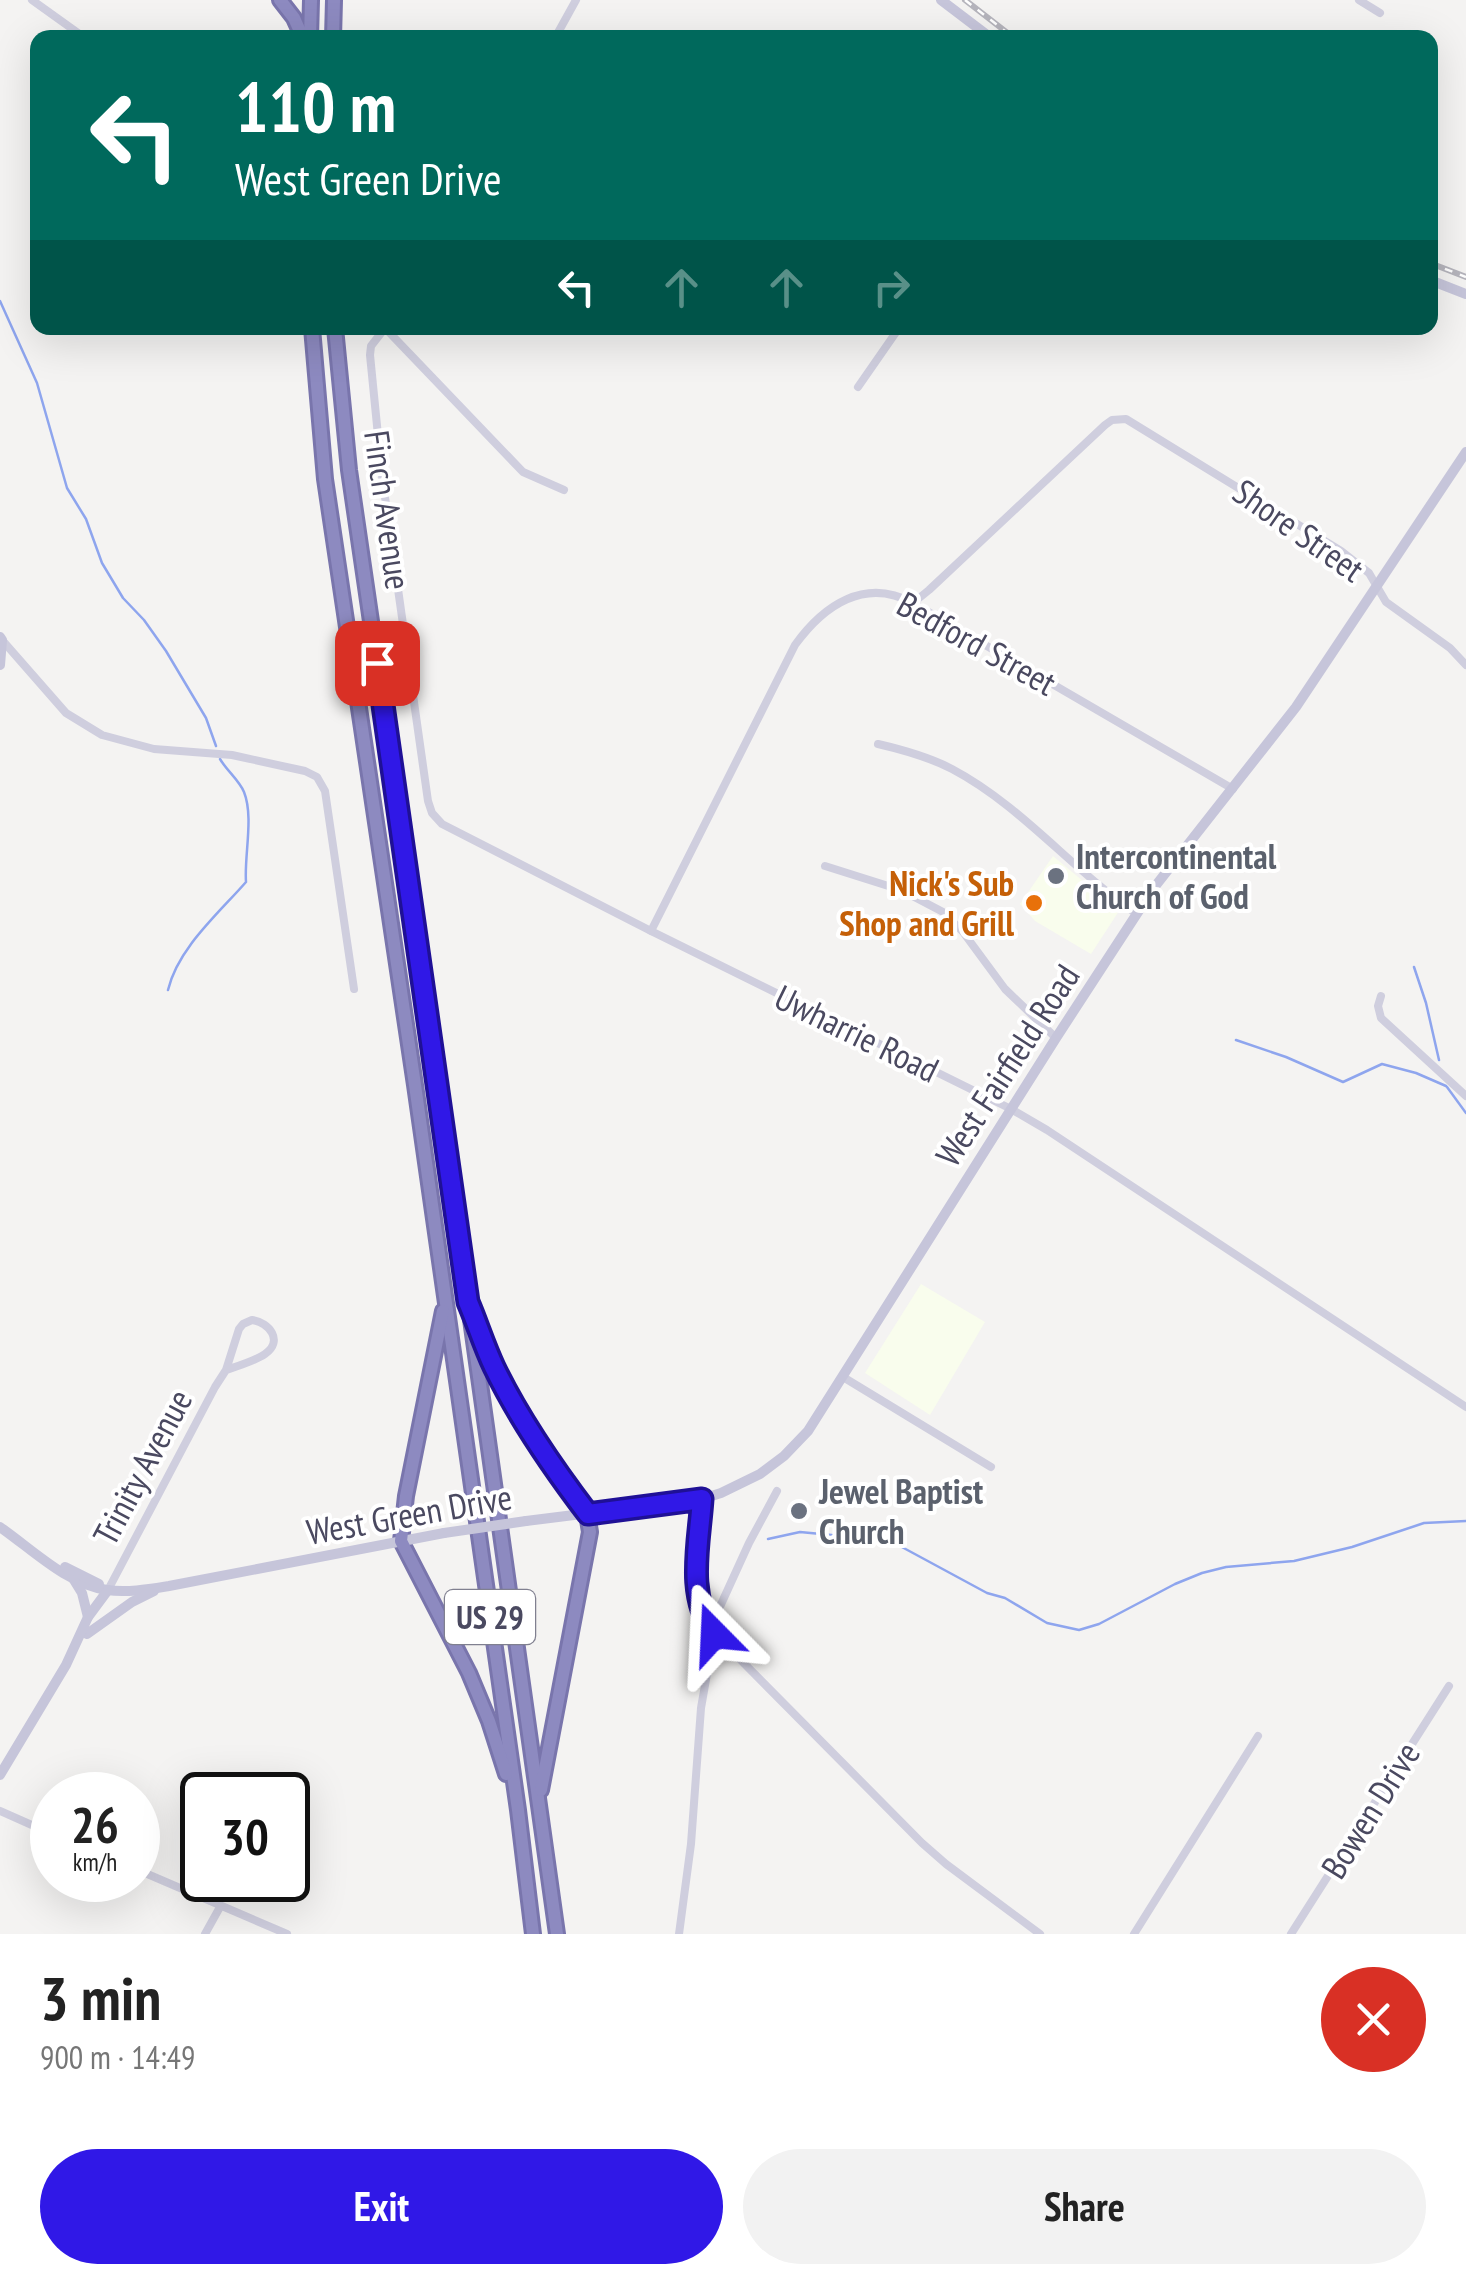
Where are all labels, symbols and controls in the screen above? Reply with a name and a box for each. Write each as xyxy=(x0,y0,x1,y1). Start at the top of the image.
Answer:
text: 110 m xyxy=(235,61,396,151)
icon: left xyxy=(70,70,200,200)
text: West Green Drive xyxy=(235,149,502,207)
icon: left xyxy=(549,260,604,315)
icon: ahead xyxy=(654,260,709,315)
icon: ahead xyxy=(759,260,814,315)
icon: right xyxy=(864,260,919,315)
street label: Finch Avenue xyxy=(354,427,422,593)
street label: Shore Street xyxy=(1225,468,1374,592)
street label: Bedford Street xyxy=(890,581,1065,706)
pin xyxy=(335,621,420,706)
icon: arrive xyxy=(350,636,405,691)
place label: Intercontinental Church of God xyxy=(1076,833,1277,919)
place label: Nick's Sub Shop and Grill xyxy=(839,860,1014,946)
marker: Intercontinental Church of God xyxy=(1045,865,1067,887)
marker: Nick's Sub Shop and Grill xyxy=(1023,892,1045,914)
street label: West Fairfield Road xyxy=(925,955,1089,1175)
street label: Uwharrie Road xyxy=(768,974,946,1092)
street label: Trinity Avenue xyxy=(82,1381,202,1553)
place label: Jewel Baptist Church xyxy=(818,1468,983,1554)
street label: West Green Drive xyxy=(303,1473,515,1555)
marker: Jewel Baptist Church xyxy=(788,1500,810,1522)
position arrow xyxy=(662,1582,766,1686)
road number: US 29 xyxy=(445,1590,535,1644)
street label: Bowen Drive xyxy=(1310,1733,1430,1887)
speed limit sign: 30 xyxy=(180,1772,310,1902)
text: 26 xyxy=(71,1792,119,1857)
text: km/h xyxy=(73,1846,117,1878)
text: 3 min xyxy=(40,1959,161,2037)
button: close xyxy=(1321,1967,1426,2072)
text: 900 m · 14:49 xyxy=(40,2036,195,2078)
button: Exit xyxy=(40,2149,723,2264)
button: Share xyxy=(743,2149,1426,2264)

